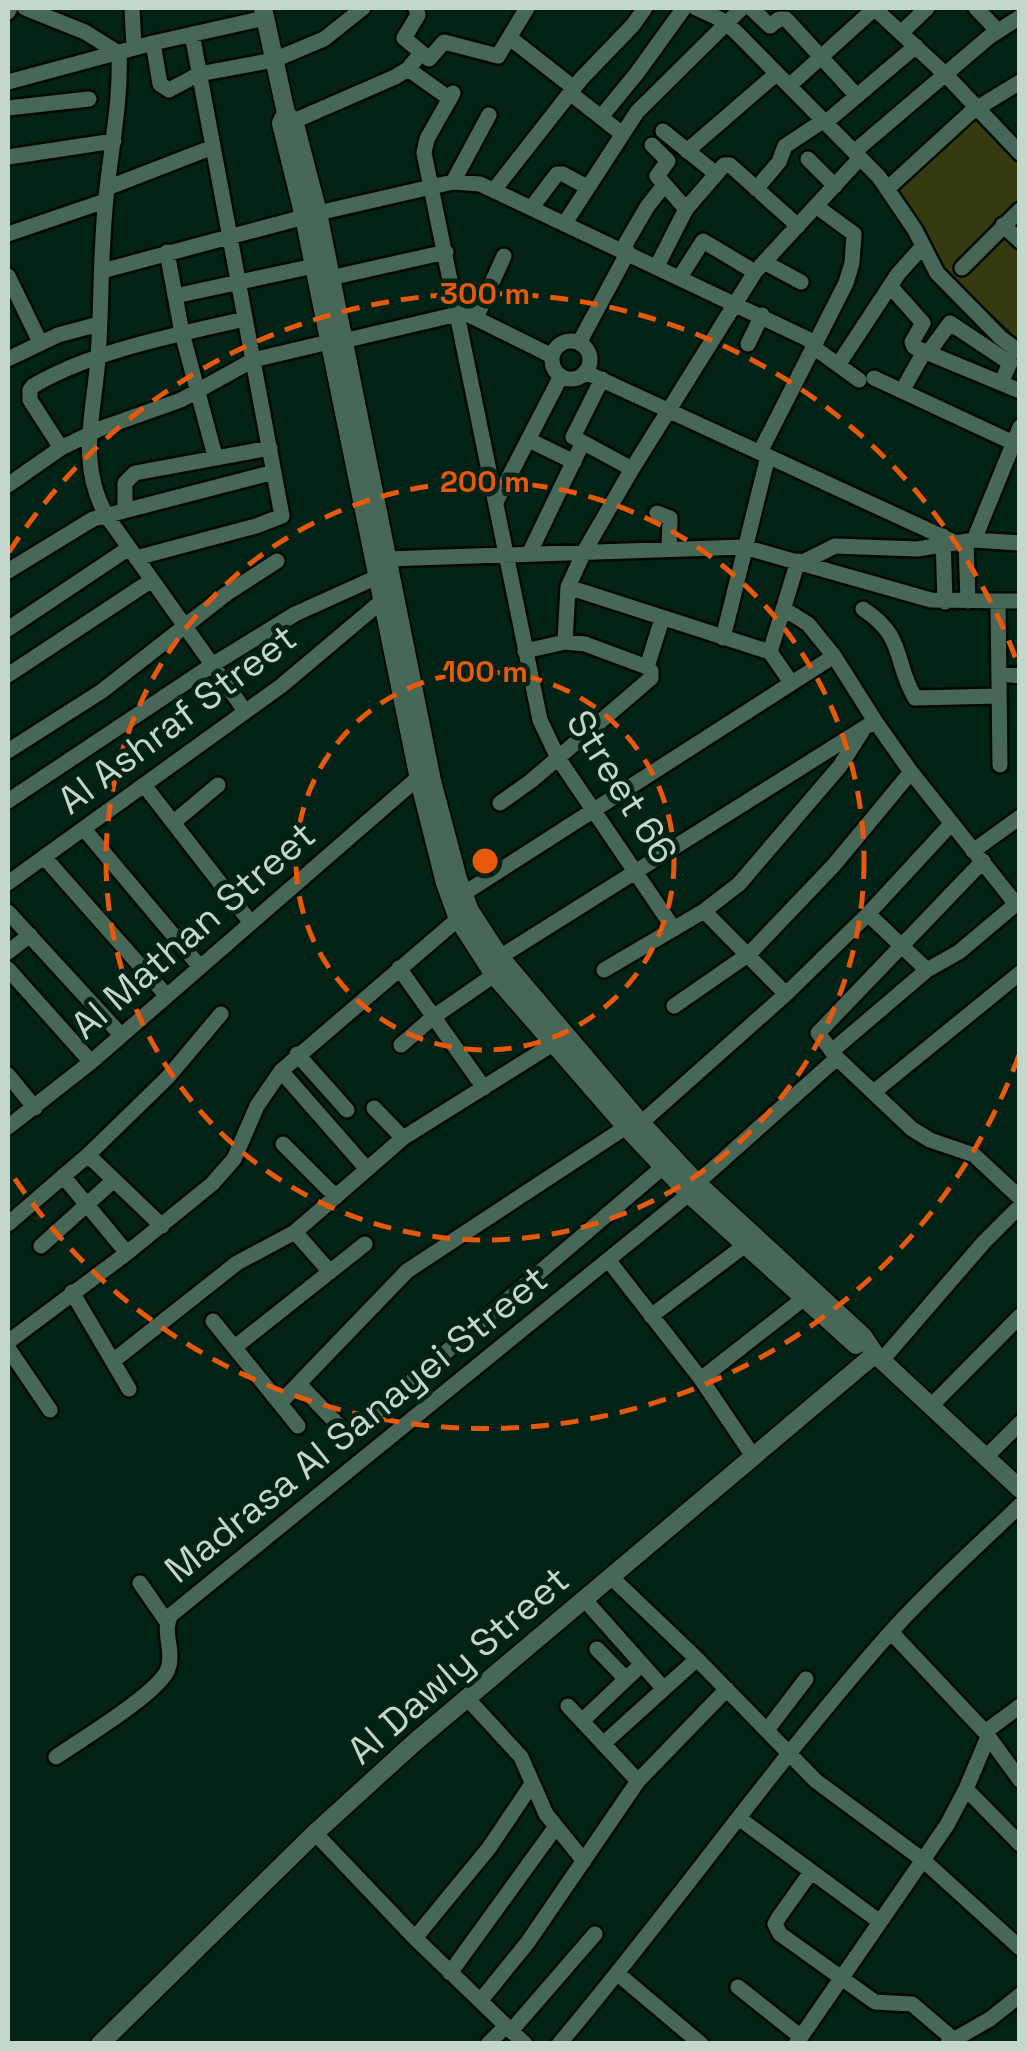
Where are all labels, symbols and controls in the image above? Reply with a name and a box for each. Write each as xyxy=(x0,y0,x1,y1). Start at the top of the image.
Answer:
text: 300 m xyxy=(440,274,530,313)
text: 200 m xyxy=(440,462,530,501)
street label: Al Ashraf Street xyxy=(48,614,306,824)
text: 100 m xyxy=(442,652,528,691)
street label: Street 66 xyxy=(556,701,688,873)
street label: Al Mathan Street xyxy=(61,811,325,1049)
centre of rings xyxy=(467,843,503,879)
street label: Madrasa Al Sanayei Street xyxy=(155,1255,557,1593)
street label: Al Dawly Street xyxy=(337,1556,579,1774)

